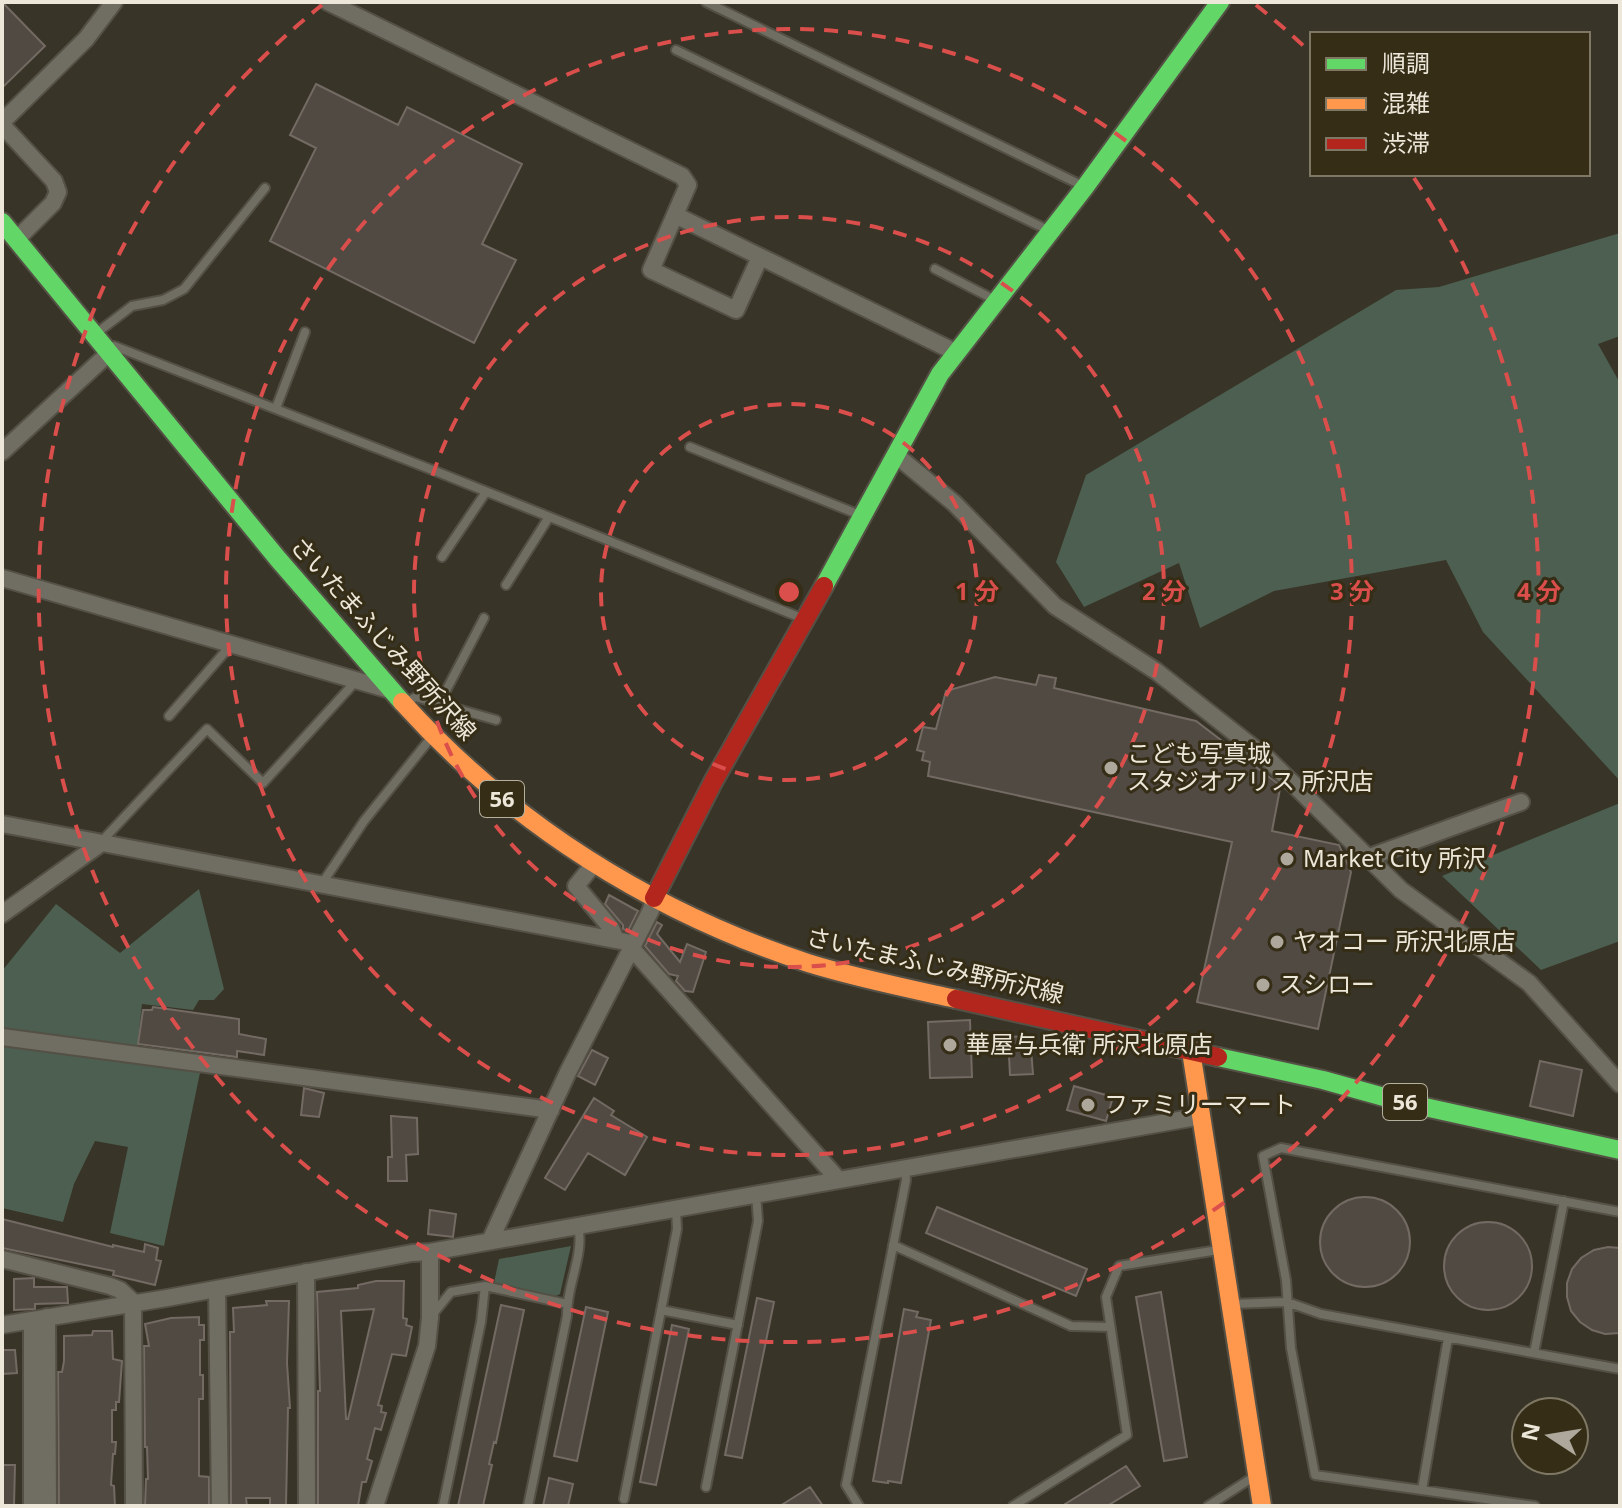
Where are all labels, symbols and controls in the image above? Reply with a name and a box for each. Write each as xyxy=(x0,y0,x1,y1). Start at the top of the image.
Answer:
legend xyxy=(1310,32,1590,176)
text: 順調 xyxy=(1382,46,1430,79)
text: 混雑 xyxy=(1382,86,1430,119)
text: 渋滞 xyxy=(1382,126,1430,159)
street label: さいたまふじみ野所沢線 xyxy=(284,529,484,747)
text: 1 分 xyxy=(955,574,999,607)
text: 2 分 xyxy=(1142,574,1186,607)
text: 3 分 xyxy=(1330,574,1374,607)
text: 4 分 xyxy=(1517,574,1561,607)
centre of rings xyxy=(775,578,803,606)
place label: こども写真城 スタジオアリス 所沢店 xyxy=(1127,736,1373,797)
marker: こども写真城 スタジオアリス 所沢店 xyxy=(1102,759,1120,777)
road number: 56 xyxy=(480,781,524,817)
place label: Market City 所沢 xyxy=(1303,841,1486,874)
marker: Market City 所沢 xyxy=(1278,850,1296,868)
street label: さいたまふじみ野所沢線 xyxy=(803,919,1067,1010)
place label: ヤオコー 所沢北原店 xyxy=(1293,924,1515,957)
marker: ヤオコー 所沢北原店 xyxy=(1268,933,1286,951)
place label: スシロー xyxy=(1279,967,1375,1000)
marker: スシロー xyxy=(1254,976,1272,994)
place label: 華屋与兵衛 所沢北原店 xyxy=(966,1027,1212,1060)
marker: 華屋与兵衛 所沢北原店 xyxy=(941,1036,959,1054)
road number: 56 xyxy=(1383,1084,1427,1120)
place label: ファミリーマート xyxy=(1104,1087,1296,1120)
marker: ファミリーマート xyxy=(1079,1096,1097,1114)
north arrow xyxy=(1510,1396,1590,1476)
text: N xyxy=(1513,1420,1546,1444)

